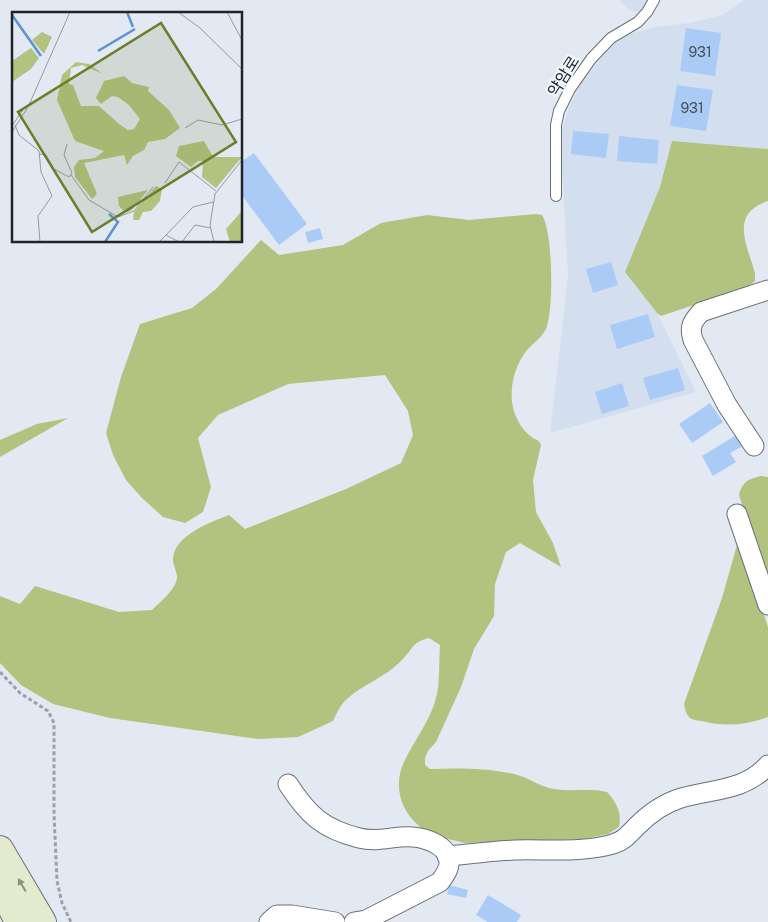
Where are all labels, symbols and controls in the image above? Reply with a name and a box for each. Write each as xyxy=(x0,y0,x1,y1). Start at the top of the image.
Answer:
inset map xyxy=(12,12,242,242)
house number: 931 xyxy=(688,44,712,60)
street label: 약암로 xyxy=(544,52,583,100)
house number: 931 xyxy=(680,100,704,116)
one-way arrow xyxy=(17,879,26,892)

